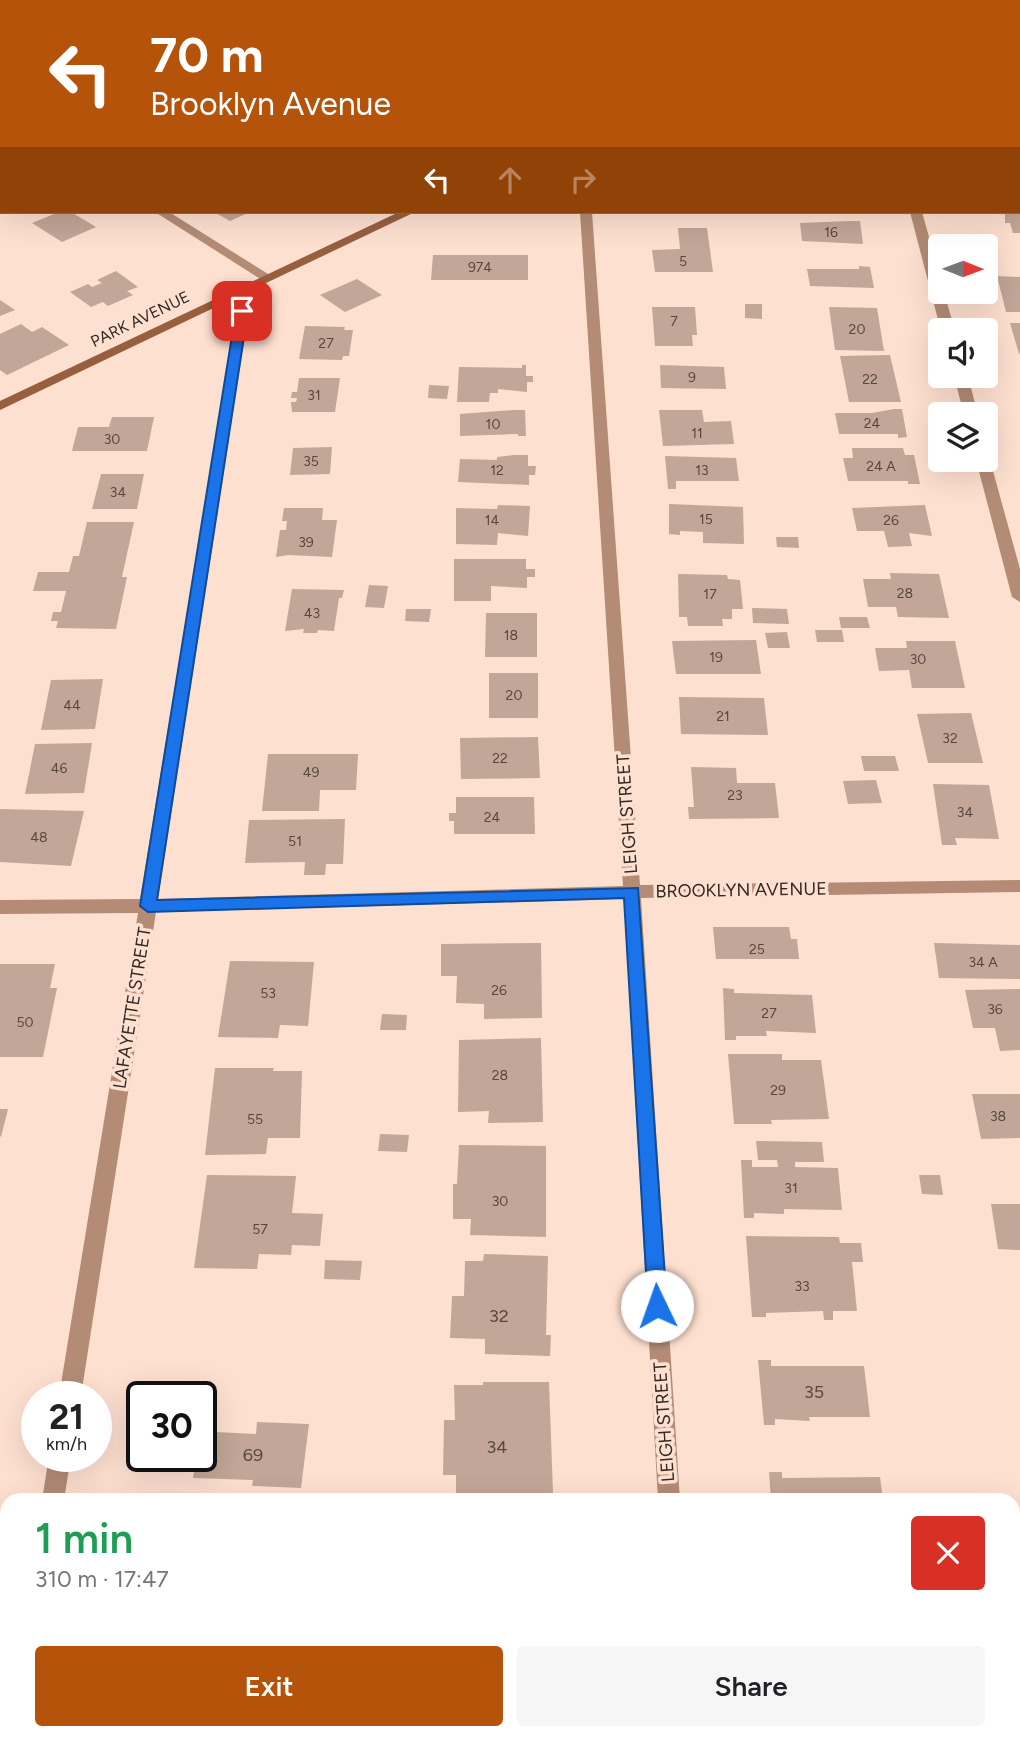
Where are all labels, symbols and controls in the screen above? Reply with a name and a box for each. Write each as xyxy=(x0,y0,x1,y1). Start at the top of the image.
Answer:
text: 70 m xyxy=(150,25,263,84)
icon: left xyxy=(35,28,126,119)
text: Brooklyn Avenue xyxy=(150,85,391,123)
icon: left xyxy=(418,161,456,199)
icon: ahead xyxy=(491,161,529,199)
icon: right xyxy=(564,161,602,199)
house number: 16 xyxy=(824,224,838,241)
north arrow xyxy=(928,234,998,304)
map controls xyxy=(928,234,998,472)
house number: 5 xyxy=(679,253,687,270)
house number: 974 xyxy=(468,259,492,276)
pin xyxy=(212,281,272,341)
street label: PARK AVENUE xyxy=(87,287,193,351)
icon: arrive xyxy=(223,292,261,330)
house number: 7 xyxy=(670,313,678,330)
button: sound xyxy=(928,318,998,388)
house number: 20 xyxy=(849,321,865,338)
house number: 27 xyxy=(318,335,334,352)
house number: 9 xyxy=(688,369,696,386)
house number: 22 xyxy=(862,371,878,388)
house number: 31 xyxy=(307,387,321,404)
button: layers xyxy=(928,402,998,472)
house number: 24 xyxy=(864,415,881,432)
house number: 10 xyxy=(486,416,500,433)
house number: 11 xyxy=(691,425,703,442)
house number: 30 xyxy=(104,431,120,448)
house number: 35 xyxy=(303,453,319,470)
house number: 24 A xyxy=(866,458,896,475)
house number: 12 xyxy=(490,462,504,479)
house number: 13 xyxy=(695,462,709,479)
house number: 34 xyxy=(110,484,126,501)
house number: 15 xyxy=(699,511,713,528)
house number: 14 xyxy=(485,512,500,529)
house number: 26 xyxy=(883,512,899,529)
house number: 39 xyxy=(298,534,314,551)
house number: 28 xyxy=(897,585,913,602)
house number: 17 xyxy=(703,586,717,603)
house number: 43 xyxy=(304,605,320,622)
house number: 18 xyxy=(504,627,518,644)
house number: 19 xyxy=(709,649,723,666)
house number: 30 xyxy=(910,651,926,668)
house number: 20 xyxy=(506,687,522,704)
house number: 44 xyxy=(63,697,81,714)
house number: 21 xyxy=(716,708,730,725)
house number: 32 xyxy=(942,730,958,747)
house number: 22 xyxy=(492,750,508,767)
street label: LEIGH STREET xyxy=(612,753,642,875)
house number: 46 xyxy=(51,760,67,777)
house number: 49 xyxy=(303,764,319,781)
house number: 23 xyxy=(727,787,743,804)
house number: 34 xyxy=(957,804,973,821)
house number: 24 xyxy=(484,809,501,826)
house number: 48 xyxy=(30,829,48,846)
house number: 51 xyxy=(288,833,302,850)
street label: BROOKLYN AVENUE xyxy=(655,878,827,902)
street label: LAFAYETTE STREET xyxy=(108,926,156,1090)
house number: 25 xyxy=(749,941,765,958)
house number: 34 A xyxy=(968,954,998,971)
house number: 26 xyxy=(491,982,507,999)
house number: 53 xyxy=(260,985,276,1002)
house number: 36 xyxy=(987,1001,1003,1018)
house number: 27 xyxy=(761,1005,777,1022)
house number: 50 xyxy=(16,1014,34,1031)
house number: 28 xyxy=(492,1067,508,1084)
house number: 29 xyxy=(770,1082,786,1099)
house number: 38 xyxy=(990,1108,1006,1125)
house number: 55 xyxy=(247,1111,263,1128)
house number: 31 xyxy=(784,1180,798,1197)
house number: 30 xyxy=(492,1193,508,1210)
house number: 57 xyxy=(252,1221,268,1238)
position arrow xyxy=(620,1269,694,1343)
house number: 33 xyxy=(794,1278,810,1295)
house number: 32 xyxy=(489,1305,509,1327)
street label: LEIGH STREET xyxy=(649,1361,679,1483)
speed limit sign: 30 xyxy=(126,1381,217,1472)
house number: 35 xyxy=(804,1381,824,1403)
text: 21 xyxy=(49,1396,84,1438)
text: km/h xyxy=(46,1433,87,1455)
house number: 34 xyxy=(487,1436,507,1458)
house number: 69 xyxy=(243,1444,263,1466)
text: 1 min xyxy=(35,1513,133,1564)
button: close xyxy=(911,1516,985,1590)
text: 310 m · 17:47 xyxy=(35,1565,169,1593)
button: Exit xyxy=(35,1646,503,1726)
button: Share xyxy=(517,1646,985,1726)

